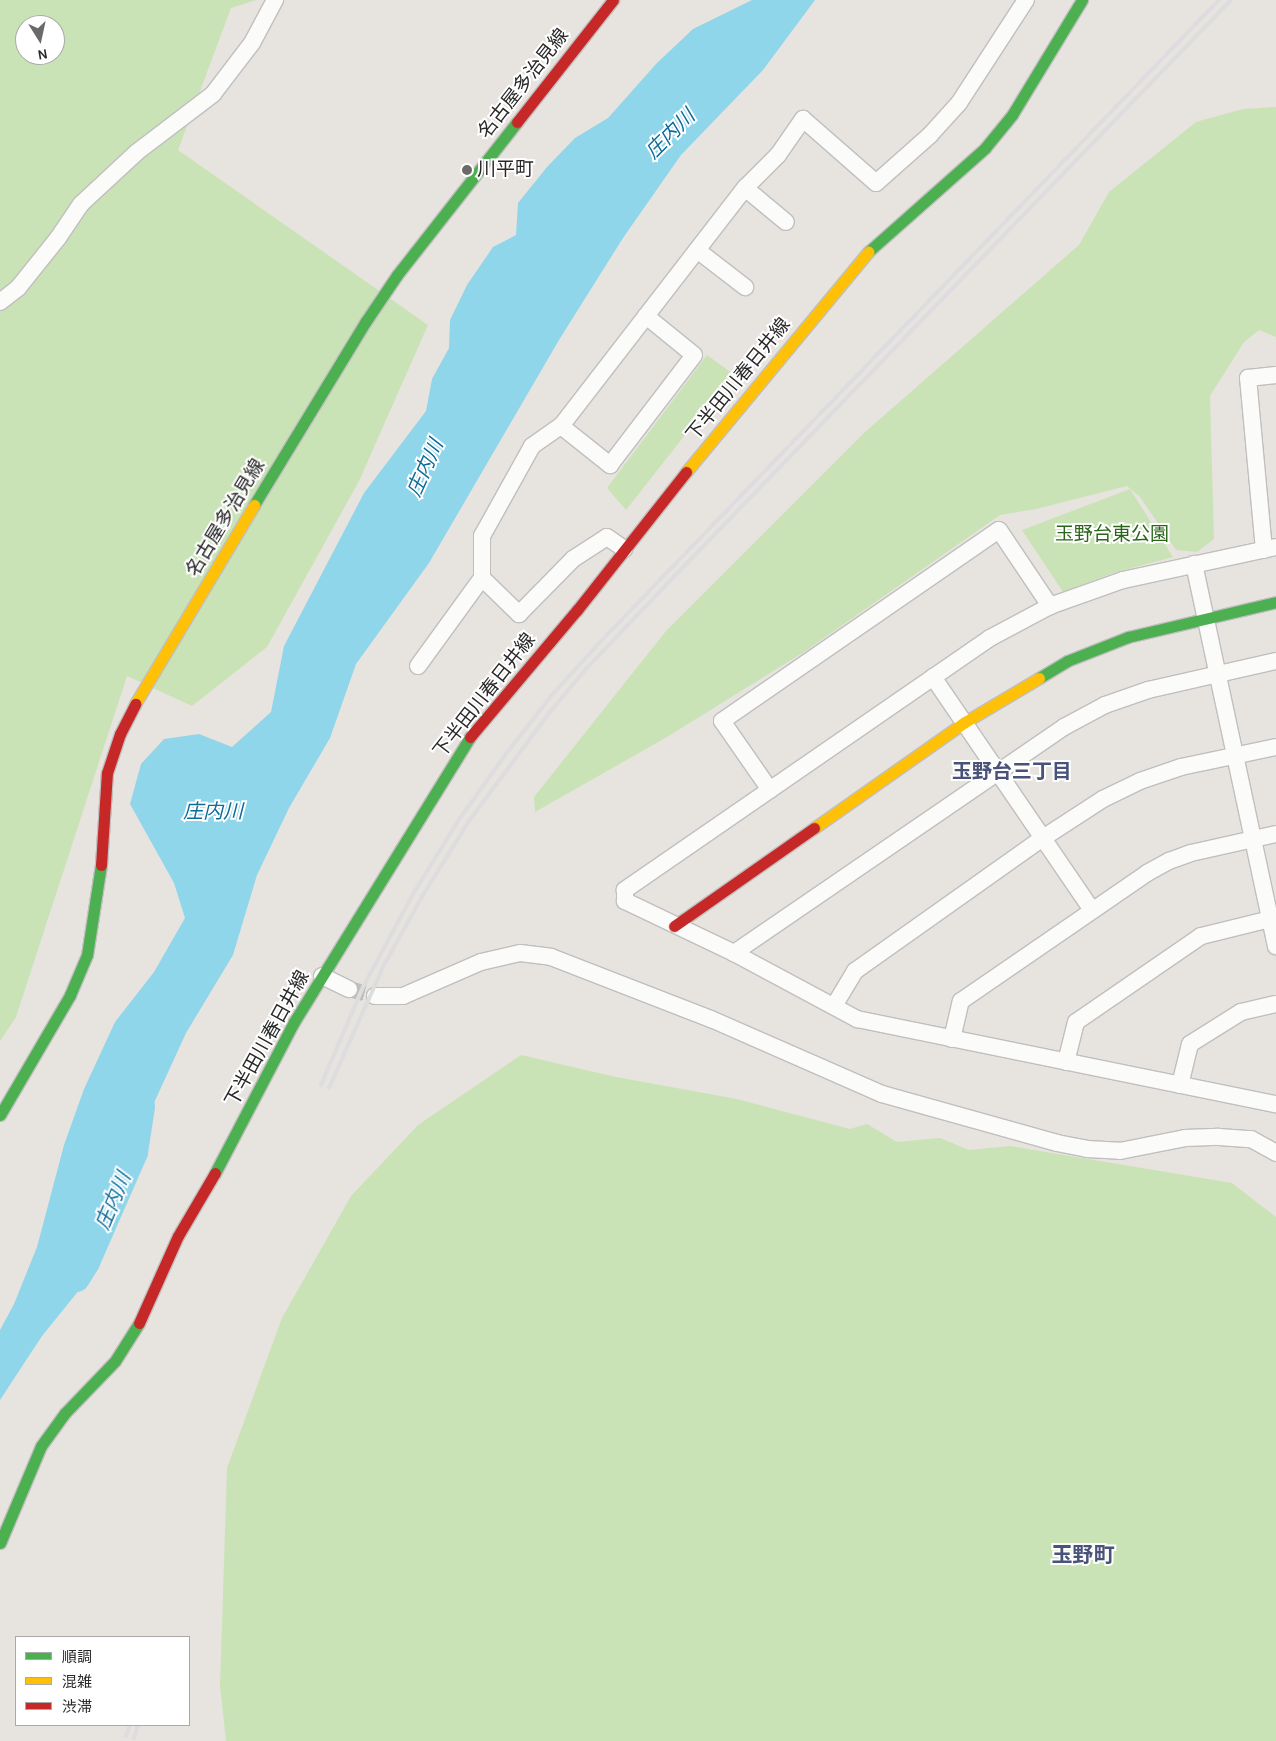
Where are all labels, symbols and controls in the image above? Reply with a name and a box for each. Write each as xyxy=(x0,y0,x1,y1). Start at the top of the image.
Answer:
north arrow xyxy=(15,15,65,65)
street label: 名古屋多治見線 xyxy=(474,25,574,143)
text: N xyxy=(36,45,49,64)
water label: 庄内川 xyxy=(640,104,700,164)
place label: 川平町 xyxy=(477,159,534,181)
marker: 川平町 xyxy=(461,164,473,176)
street label: 下半田川春日井線 xyxy=(682,314,796,446)
water label: 庄内川 xyxy=(402,436,448,500)
street label: 名古屋多治見線 xyxy=(182,455,270,581)
park label: 玉野台東公園 xyxy=(1055,524,1169,546)
street label: 下半田川春日井線 xyxy=(429,629,541,763)
district label: 玉野台三丁目 xyxy=(952,759,1072,783)
water label: 庄内川 xyxy=(183,799,243,823)
street label: 下半田川春日井線 xyxy=(221,967,315,1111)
water label: 庄内川 xyxy=(90,1169,136,1233)
district label: 玉野町 xyxy=(1052,1542,1114,1568)
legend xyxy=(15,1636,190,1726)
text: 順調 xyxy=(62,1648,92,1666)
text: 混雑 xyxy=(62,1673,92,1691)
text: 渋滞 xyxy=(62,1698,92,1716)

